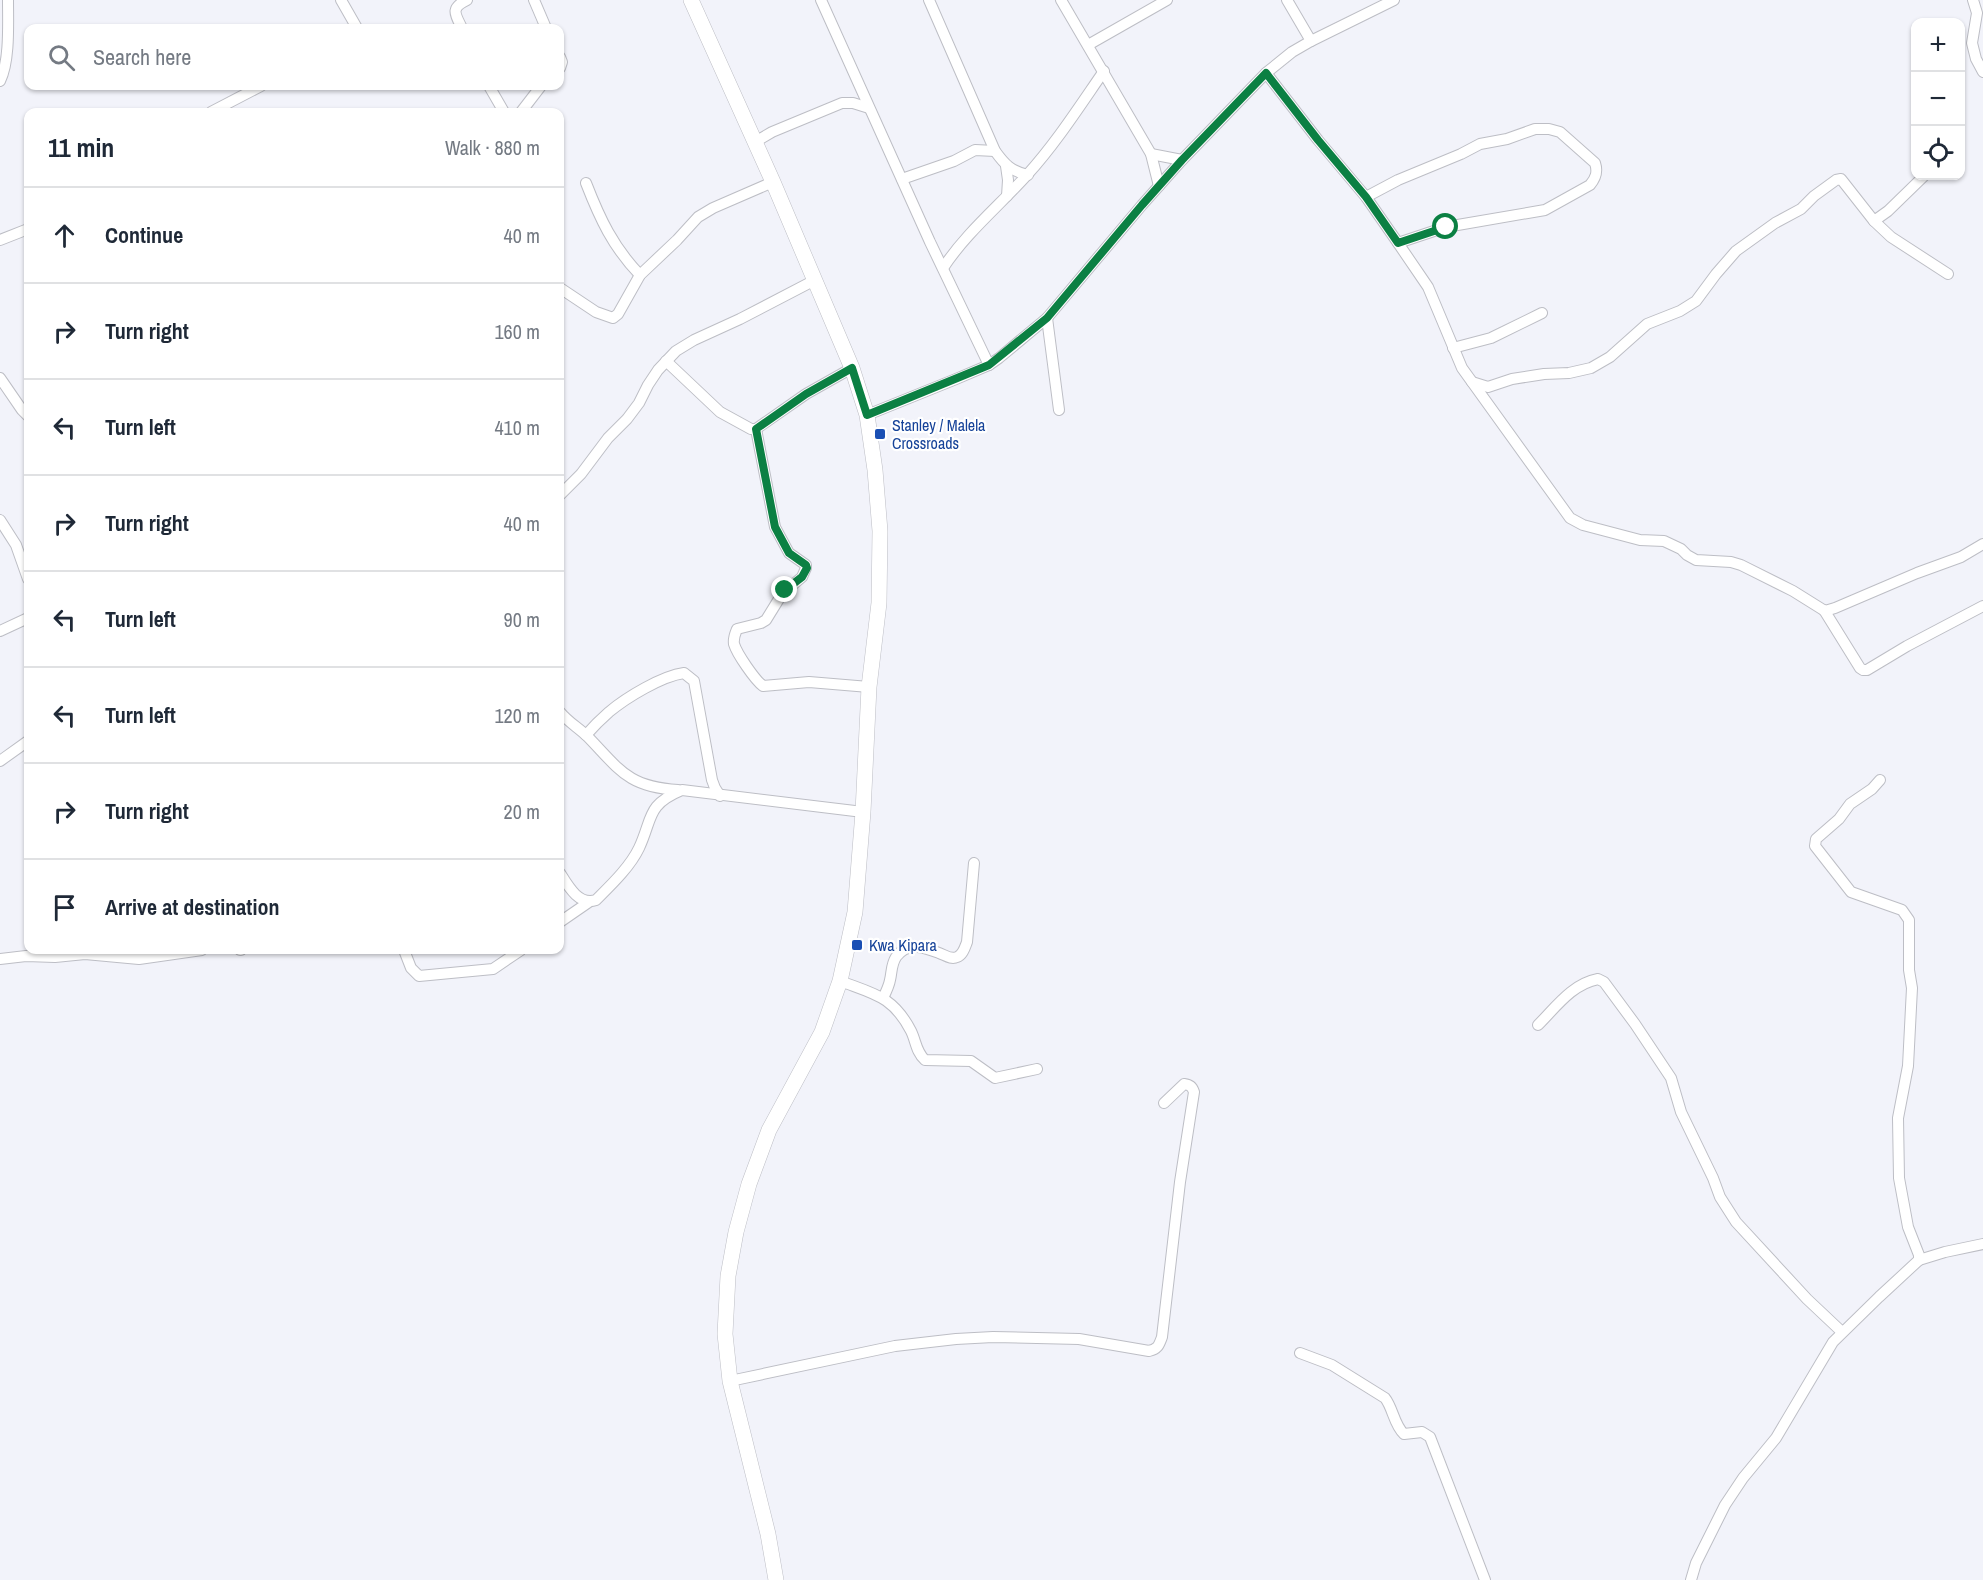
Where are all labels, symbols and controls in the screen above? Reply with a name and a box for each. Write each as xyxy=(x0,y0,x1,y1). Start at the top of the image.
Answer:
map controls xyxy=(1911,18,1965,180)
button: + xyxy=(1911,18,1965,72)
search box xyxy=(24,24,564,90)
icon: search xyxy=(45,41,78,74)
text: Search here xyxy=(93,42,191,72)
button: − xyxy=(1911,72,1965,126)
button: locate xyxy=(1911,126,1965,180)
text: 11 min xyxy=(48,130,114,165)
text: Walk · 880 m xyxy=(445,134,540,161)
route start xyxy=(1432,213,1458,239)
icon: ahead xyxy=(48,219,81,252)
text: Continue xyxy=(105,220,183,250)
text: 40 m xyxy=(504,222,540,249)
icon: right xyxy=(48,315,81,348)
text: Turn right xyxy=(105,316,189,346)
text: 160 m xyxy=(494,318,540,345)
icon: left xyxy=(48,411,81,444)
text: Turn left xyxy=(105,412,176,442)
text: 410 m xyxy=(494,414,540,441)
place label: Stanley / Malela Crossroads xyxy=(892,414,986,454)
marker: Stanley / Malela Crossroads xyxy=(873,427,887,441)
icon: right xyxy=(48,507,81,540)
text: Turn right xyxy=(105,508,189,538)
text: 40 m xyxy=(504,510,540,537)
route end xyxy=(771,576,797,602)
icon: left xyxy=(48,603,81,636)
text: Turn left xyxy=(105,604,176,634)
text: 90 m xyxy=(504,606,540,633)
icon: left xyxy=(48,699,81,732)
text: Turn left xyxy=(105,700,176,730)
text: 120 m xyxy=(494,702,540,729)
icon: right xyxy=(48,795,81,828)
text: Turn right xyxy=(105,796,189,826)
text: 20 m xyxy=(504,798,540,825)
icon: arrive xyxy=(48,891,81,924)
text: Arrive at destination xyxy=(105,892,279,922)
place label: Kwa Kipara xyxy=(869,934,938,956)
marker: Kwa Kipara xyxy=(850,938,864,952)

